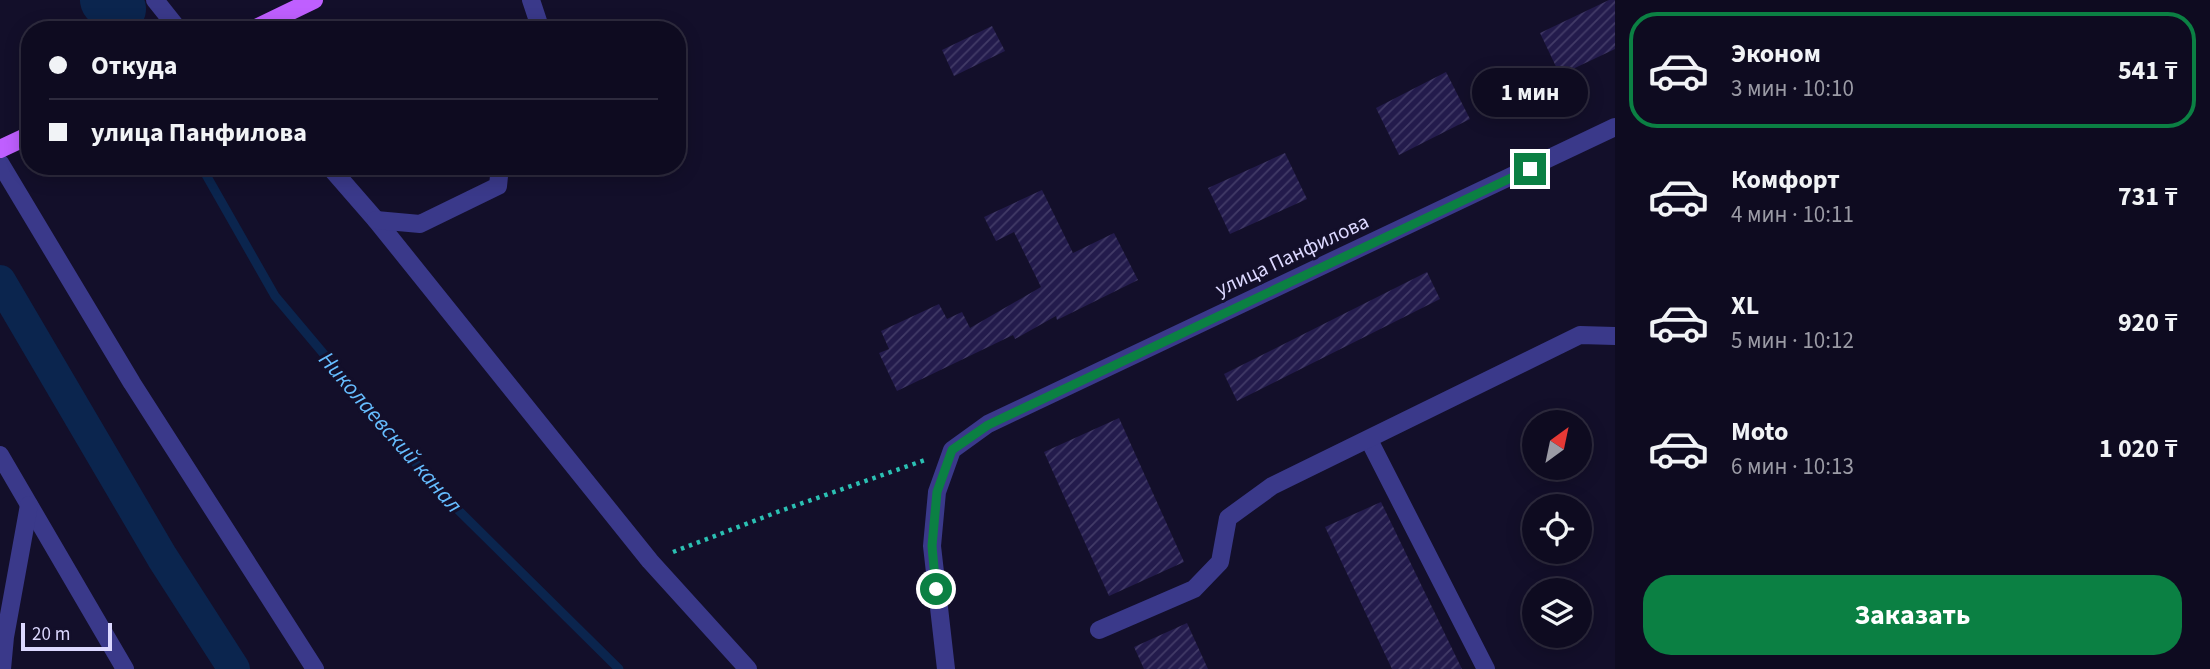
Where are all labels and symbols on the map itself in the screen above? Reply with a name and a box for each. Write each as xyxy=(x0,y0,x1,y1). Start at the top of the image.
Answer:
callout: 1 мин xyxy=(1472,68,1588,116)
route end xyxy=(1514,153,1546,185)
street label: улица Панфилова xyxy=(1210,206,1374,304)
water label: Николаевский канал xyxy=(311,344,470,520)
north arrow xyxy=(1522,410,1592,480)
route start xyxy=(920,573,952,605)
scale bar xyxy=(21,620,112,652)

